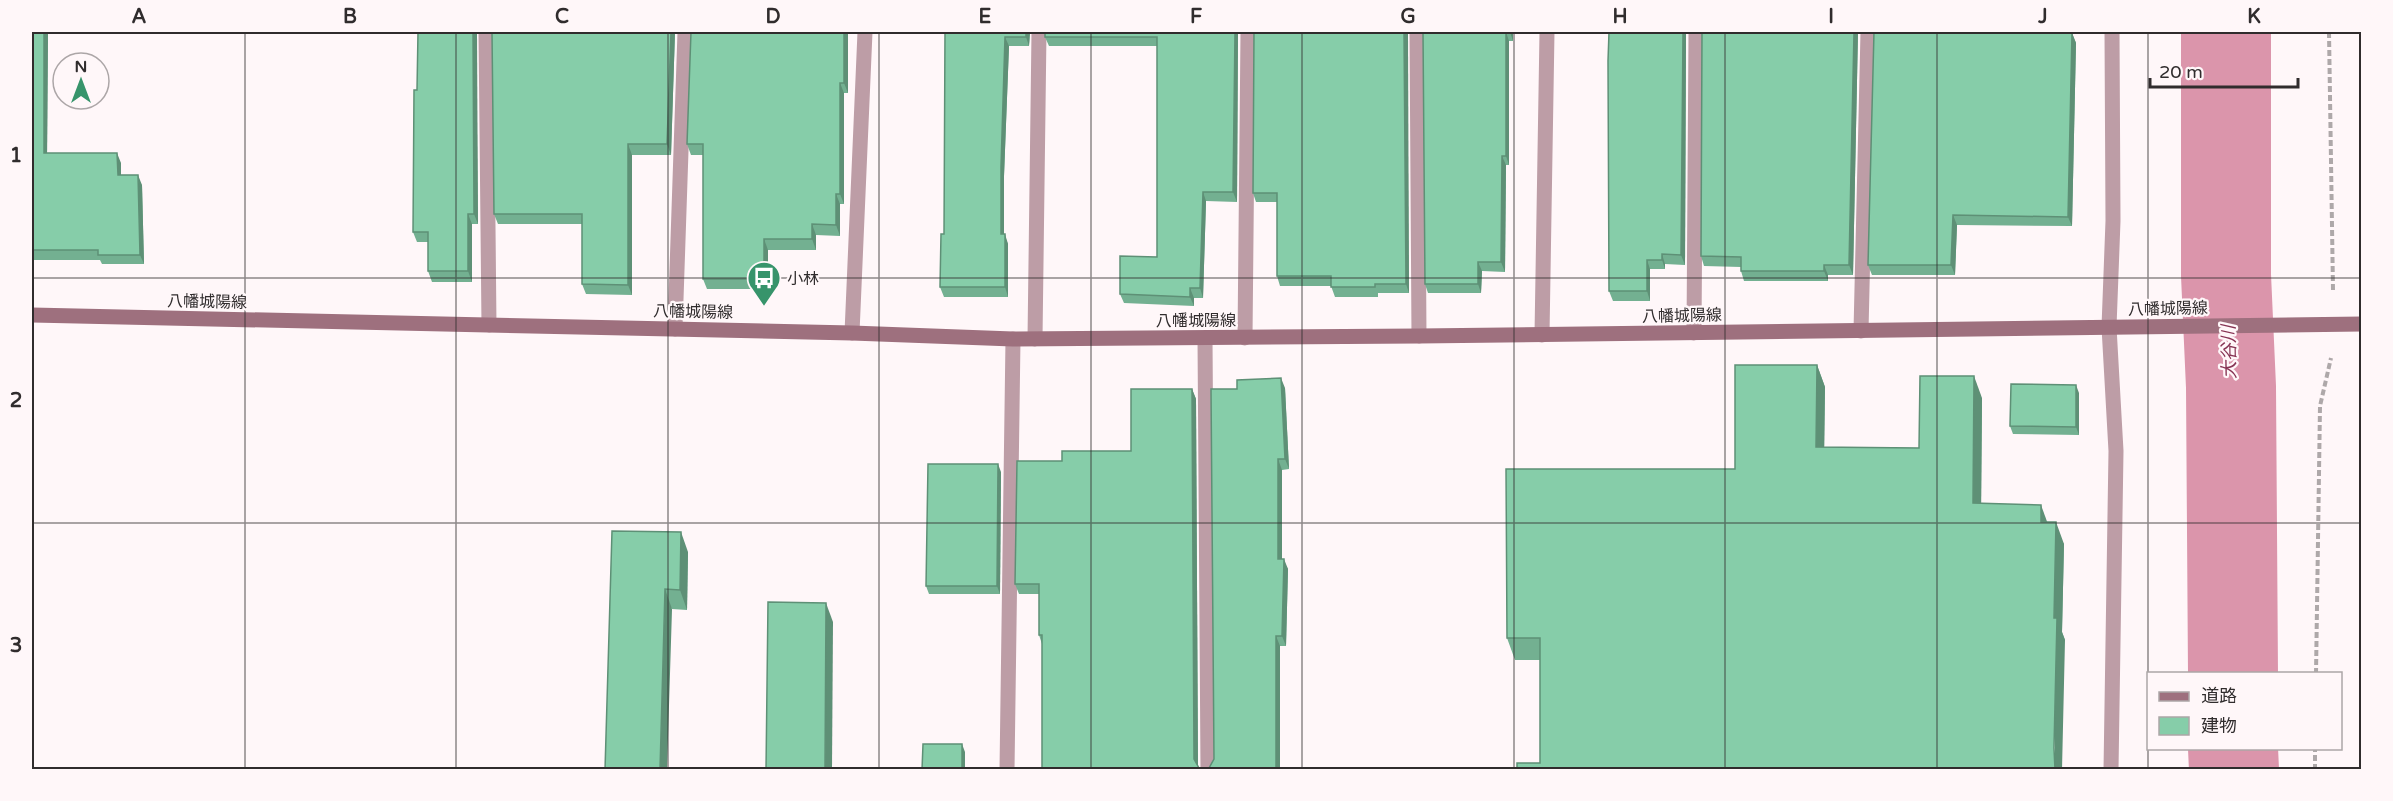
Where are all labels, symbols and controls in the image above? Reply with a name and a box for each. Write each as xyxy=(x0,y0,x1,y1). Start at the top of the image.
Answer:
text: A xyxy=(132,5,147,29)
text: B xyxy=(343,5,357,29)
text: C xyxy=(555,5,569,29)
text: D xyxy=(765,5,781,29)
text: E xyxy=(979,5,992,29)
text: F xyxy=(1190,5,1202,29)
text: G xyxy=(1400,5,1416,29)
text: H xyxy=(1612,5,1628,29)
text: I xyxy=(1828,5,1834,29)
text: J xyxy=(2037,5,2048,29)
text: K xyxy=(2247,5,2261,29)
north arrow xyxy=(51,51,111,111)
scale bar xyxy=(2150,51,2298,89)
text: N xyxy=(75,57,87,77)
text: 20 m xyxy=(2159,61,2203,83)
text: 1 xyxy=(10,144,22,168)
bus stop icon: 小林 xyxy=(746,260,782,307)
place label: 小林 xyxy=(787,269,819,289)
street label: 八幡城陽線 xyxy=(167,291,247,313)
street label: 八幡城陽線 xyxy=(2128,298,2208,320)
street label: 八幡城陽線 xyxy=(653,301,733,323)
street label: 八幡城陽線 xyxy=(1642,305,1722,327)
street label: 八幡城陽線 xyxy=(1156,311,1236,331)
water label: 大谷川 xyxy=(2217,323,2240,379)
text: 2 xyxy=(10,389,22,413)
text: 3 xyxy=(10,634,22,658)
legend xyxy=(2147,672,2342,750)
text: 道路 xyxy=(2201,685,2237,707)
text: 建物 xyxy=(2201,715,2237,737)

